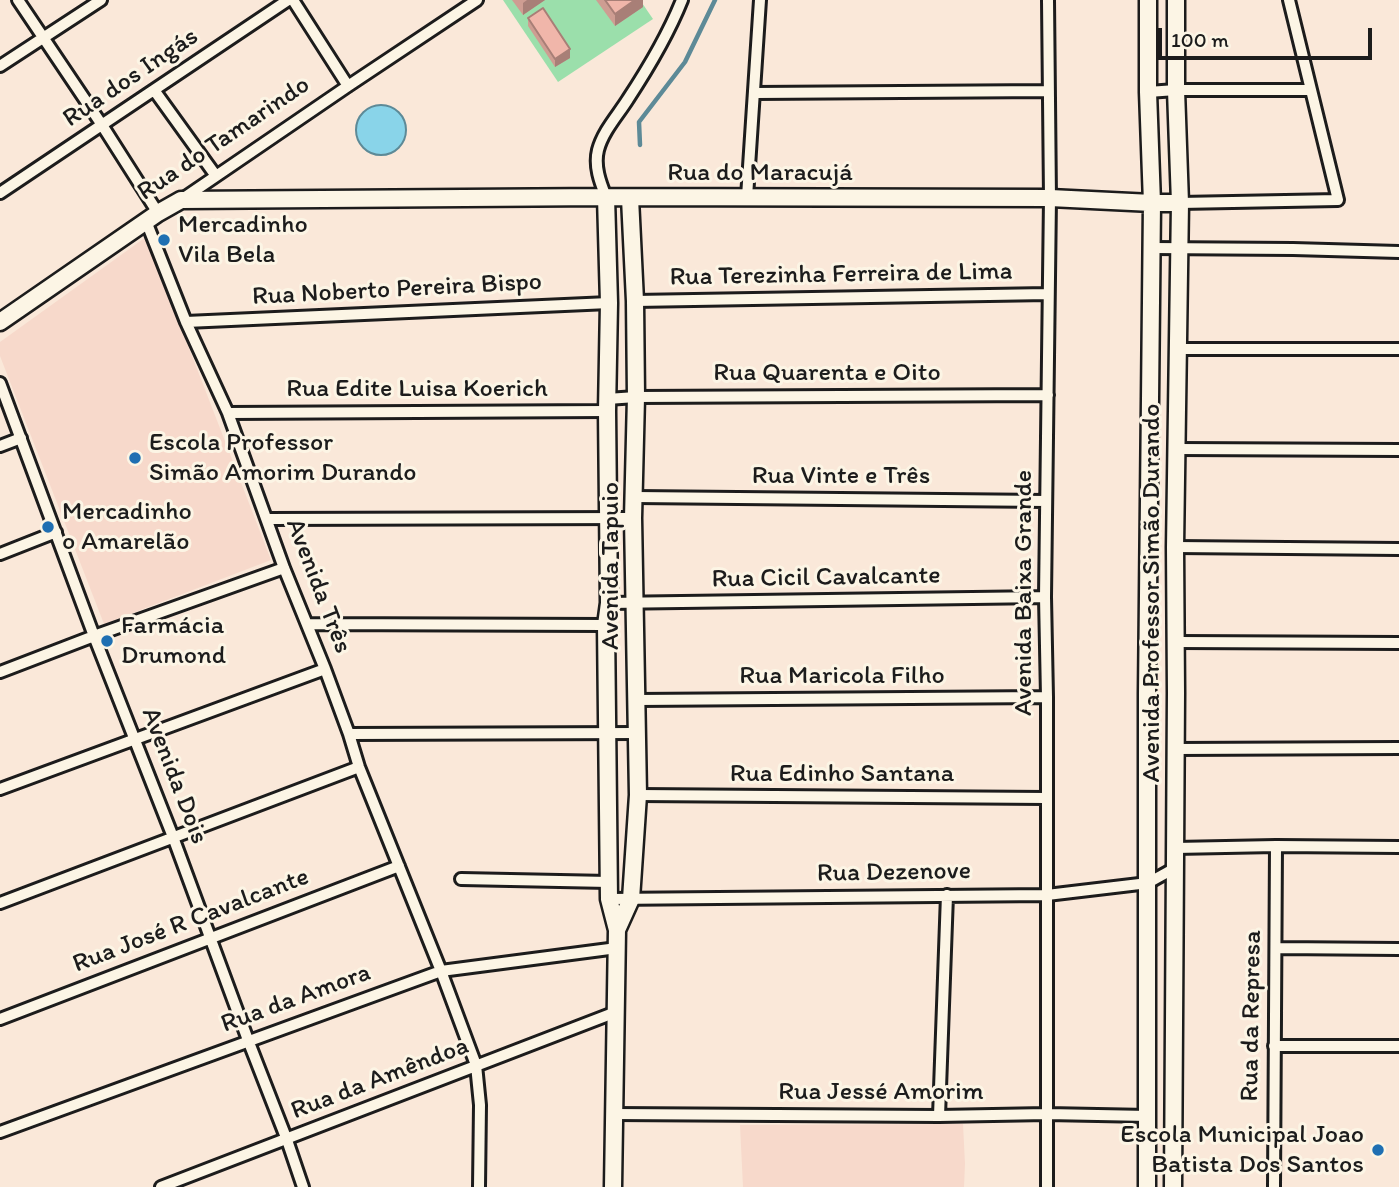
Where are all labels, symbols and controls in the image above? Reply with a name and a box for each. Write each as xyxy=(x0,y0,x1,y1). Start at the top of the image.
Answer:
scale bar xyxy=(1161,14,1374,58)
street label: Rua dos Ingás xyxy=(57,21,205,135)
text: 100 m xyxy=(1171,27,1229,52)
street label: Rua do Tamarindo xyxy=(132,70,316,208)
street label: Rua do Maracujá xyxy=(667,157,853,189)
place label: Mercadinho Vila Bela xyxy=(178,209,308,270)
marker: Mercadinho Vila Bela xyxy=(156,232,172,248)
street label: Rua Terezinha Ferreira de Lima xyxy=(669,256,1013,294)
street label: Rua Noberto Pereira Bispo xyxy=(251,267,543,313)
street label: Rua Quarenta e Oito xyxy=(713,357,941,389)
street label: Rua Edite Luisa Koerich xyxy=(286,373,548,405)
street label: Avenida Professor Simão Durando xyxy=(1136,403,1168,783)
place label: Escola Professor Simão Amorim Durando xyxy=(149,427,417,488)
marker: Escola Professor Simão Amorim Durando xyxy=(127,450,143,466)
street label: Rua Vinte e Três xyxy=(752,460,930,492)
street label: Avenida Baixa Grande xyxy=(1008,470,1040,716)
street label: Avenida Tapuio xyxy=(595,482,627,650)
place label: Mercadinho o Amarelão xyxy=(62,496,192,558)
street label: Avenida Três xyxy=(278,514,358,658)
marker: Mercadinho o Amarelão xyxy=(40,519,56,535)
street label: Rua Cicil Cavalcante xyxy=(711,560,941,596)
place label: Farmácia Drumond xyxy=(121,610,226,672)
marker: Farmácia Drumond xyxy=(99,633,115,649)
street label: Rua Maricola Filho xyxy=(739,660,945,692)
street label: Avenida Dois xyxy=(134,703,214,849)
street label: Rua Edinho Santana xyxy=(730,758,954,790)
street label: Rua Dezenove xyxy=(817,856,971,890)
street label: Rua José R Cavalcante xyxy=(69,862,313,980)
street label: Rua da Represa xyxy=(1235,930,1269,1102)
street label: Rua da Amora xyxy=(217,958,375,1040)
street label: Rua da Amêndoa xyxy=(287,1031,473,1127)
street label: Rua Jessé Amorim xyxy=(778,1076,984,1108)
place label: Escola Municipal Joao Batista Dos Santos xyxy=(1120,1119,1364,1180)
marker: Escola Municipal Joao Batista Dos Santos xyxy=(1370,1142,1386,1158)

